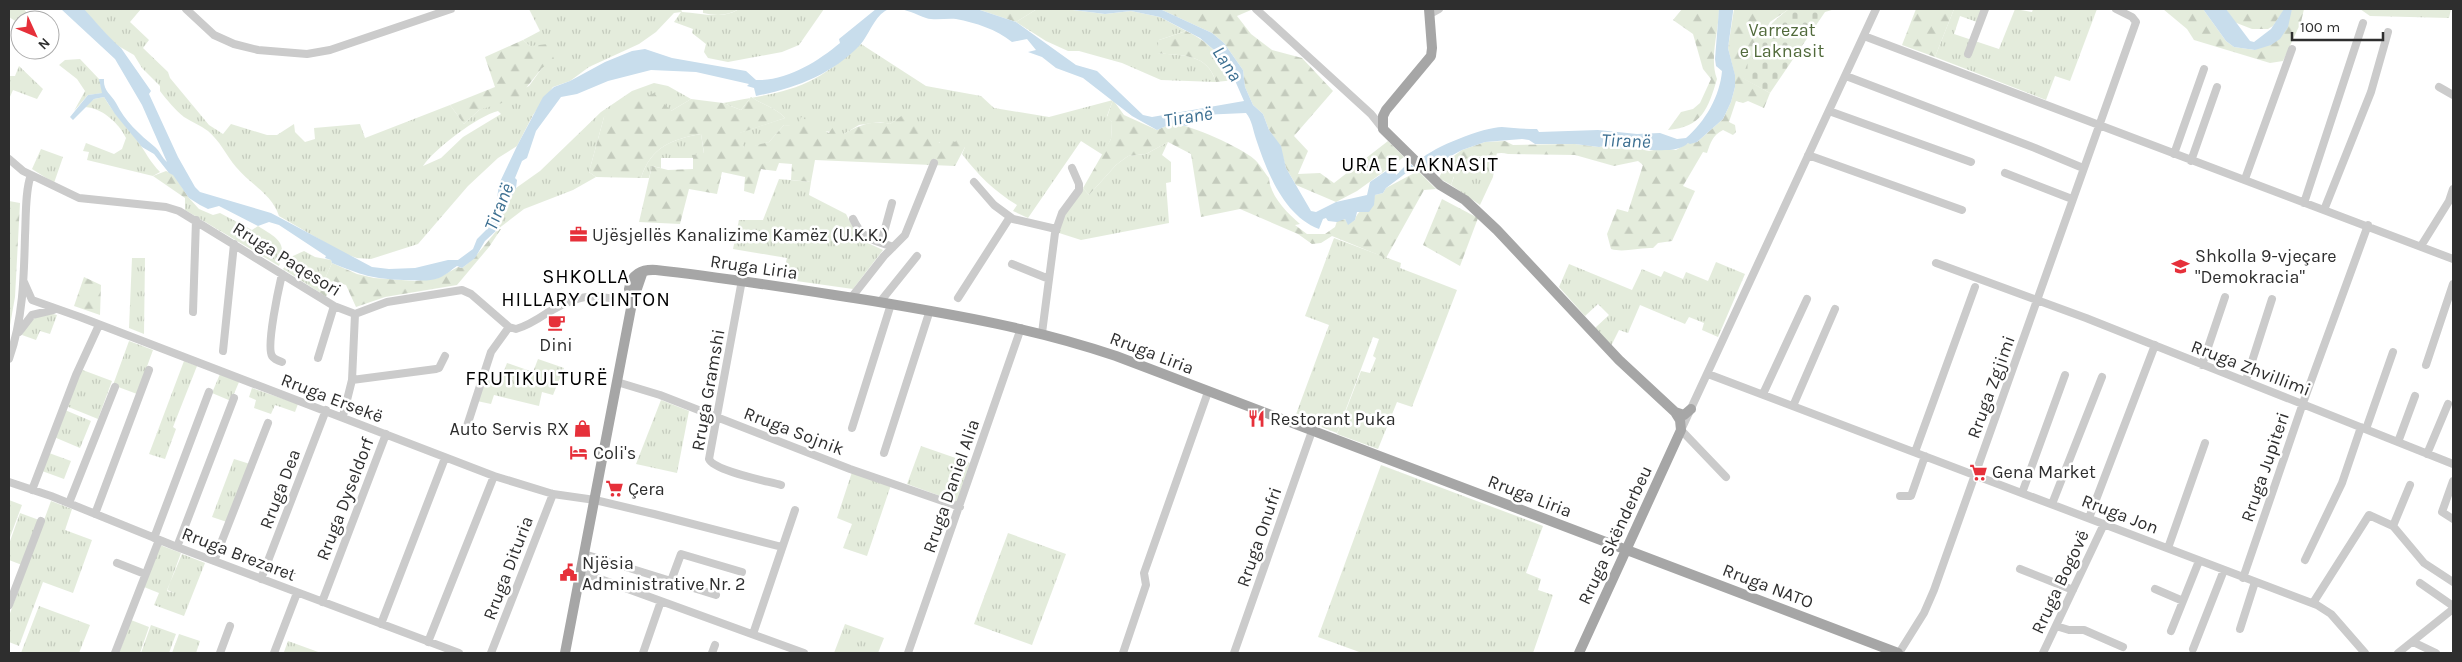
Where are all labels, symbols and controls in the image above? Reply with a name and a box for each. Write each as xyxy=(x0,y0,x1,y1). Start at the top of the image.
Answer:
north arrow xyxy=(10,10,60,60)
scale bar xyxy=(2292,10,2383,42)
text: 100 m xyxy=(2300,18,2340,36)
park label: Varrezat e Laknasit xyxy=(1740,19,1824,62)
text: N xyxy=(34,34,54,53)
water label: Lana xyxy=(1208,42,1246,86)
water label: Tiranë xyxy=(1162,102,1214,132)
water label: Tiranë xyxy=(1601,129,1651,153)
district label: URA E LAKNASIT xyxy=(1341,153,1499,176)
water label: Tiranë xyxy=(480,180,518,234)
street label: Rruga Paqesori xyxy=(229,217,345,301)
place label: Ujësjellës Kanalizime Kamëz (U.K.K.) xyxy=(592,224,888,246)
office icon: Ujësjellës Kanalizime Kamëz (U.K.K.) xyxy=(568,225,588,245)
place label: Shkolla 9-vjeçare "Demokracia" xyxy=(2195,245,2337,288)
street label: Rruga Liria xyxy=(709,250,799,284)
school or university icon: Shkolla 9-vjeçare "Demokracia" xyxy=(2171,256,2191,276)
district label: SHKOLLA HILLARY CLINTON xyxy=(501,265,671,311)
cafe icon: Dini xyxy=(546,312,566,332)
street label: Rruga Gramshi xyxy=(686,327,730,453)
street label: Rruga Liria xyxy=(1107,327,1197,379)
street label: Rruga Zgjimi xyxy=(1962,332,2020,442)
place label: Dini xyxy=(539,334,573,356)
street label: Rruga Zhvillimi xyxy=(2188,335,2314,401)
district label: FRUTIKULTURË xyxy=(465,367,609,390)
street label: Rruga Ersekë xyxy=(278,368,386,428)
street label: Rruga Sojnik xyxy=(741,402,847,460)
place label: Restorant Puka xyxy=(1270,408,1396,430)
restaurant icon: Restorant Puka xyxy=(1246,409,1266,429)
street label: Rruga Jupiteri xyxy=(2236,409,2294,525)
street label: Rruga Daniel Alia xyxy=(918,416,984,556)
place label: Auto Servis RX xyxy=(450,418,569,440)
shop icon: Auto Servis RX xyxy=(573,419,593,439)
street label: Rruga Dyseldorf xyxy=(311,434,379,564)
place label: Coli's xyxy=(593,442,636,464)
hotel icon: Coli's xyxy=(569,443,589,463)
street label: Rruga Dea xyxy=(255,446,305,532)
place label: Gena Market xyxy=(1992,461,2096,483)
street label: Rruga Skënderbeu xyxy=(1573,462,1657,608)
supermarket icon: Gena Market xyxy=(1968,462,1988,482)
street label: Rruga Liria xyxy=(1485,470,1575,522)
place label: Çera xyxy=(628,478,665,500)
supermarket icon: Çera xyxy=(604,479,624,499)
street label: Rruga Onufri xyxy=(1232,484,1286,590)
street label: Rruga Jon xyxy=(2078,489,2162,539)
street label: Rruga Dituria xyxy=(478,513,538,623)
street label: Rruga Brezaret xyxy=(179,522,299,586)
street label: Rruga Bogovë xyxy=(2026,527,2094,637)
place label: Njësia Administrative Nr. 2 xyxy=(582,552,746,595)
street label: Rruga NATO xyxy=(1720,559,1816,613)
public building icon: Njësia Administrative Nr. 2 xyxy=(558,563,578,583)

